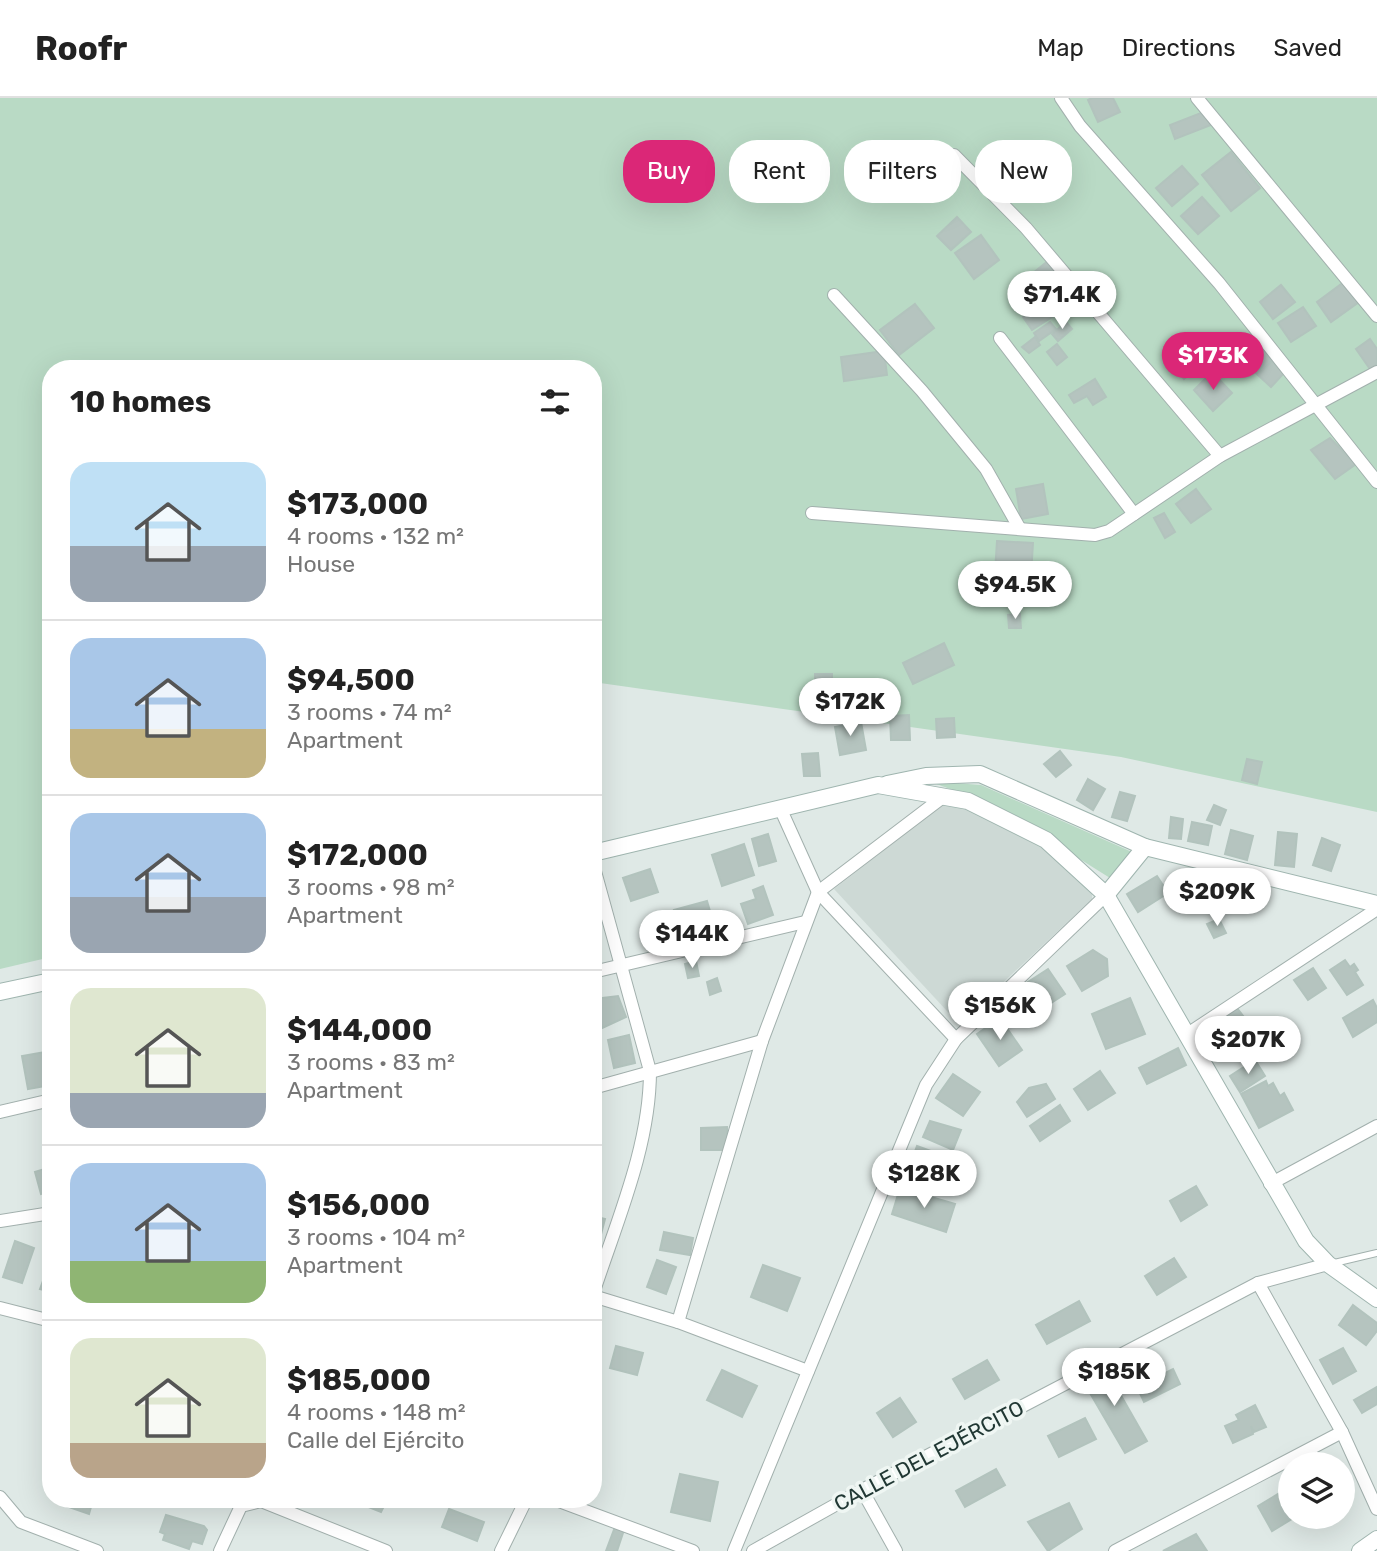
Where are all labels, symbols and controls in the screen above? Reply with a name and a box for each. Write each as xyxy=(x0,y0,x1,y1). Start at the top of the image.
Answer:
text: Roofr xyxy=(35,29,127,68)
text: Map xyxy=(1037,34,1084,62)
text: Directions xyxy=(1122,34,1235,62)
text: Saved xyxy=(1273,34,1342,62)
chip: Buy xyxy=(623,140,715,203)
chip: Rent xyxy=(729,140,830,203)
chip: Filters xyxy=(844,140,961,203)
chip: New xyxy=(975,140,1072,203)
pin: $71.4K xyxy=(1005,272,1119,331)
text: $71.4K xyxy=(1023,280,1101,308)
pin: $173K xyxy=(1164,332,1262,392)
text: $173K xyxy=(1178,341,1248,369)
icon: filters xyxy=(536,383,574,421)
text: 10 homes xyxy=(70,384,211,420)
text: $173,000 xyxy=(287,486,428,522)
icon: home xyxy=(126,490,210,574)
text: 4 rooms · 132 m² xyxy=(287,522,464,550)
text: House xyxy=(287,550,355,578)
pin: $94.5K xyxy=(958,561,1072,621)
text: $94.5K xyxy=(974,570,1056,598)
text: $94,500 xyxy=(287,662,415,698)
icon: home xyxy=(126,666,210,750)
pin: $172K xyxy=(801,678,899,738)
text: $172K xyxy=(815,687,885,715)
text: 3 rooms · 74 m² xyxy=(287,698,452,726)
text: Apartment xyxy=(287,726,403,754)
text: $172,000 xyxy=(287,837,428,873)
icon: home xyxy=(126,841,210,925)
pin: $209K xyxy=(1168,868,1266,928)
text: 3 rooms · 98 m² xyxy=(287,873,455,901)
text: $209K xyxy=(1179,877,1255,905)
text: Apartment xyxy=(287,901,403,929)
pin: $144K xyxy=(643,910,741,970)
text: $144K xyxy=(655,919,729,947)
pin: $156K xyxy=(951,982,1049,1042)
text: $156K xyxy=(964,991,1036,1019)
text: $144,000 xyxy=(287,1012,432,1048)
icon: home xyxy=(126,1016,210,1100)
pin: $207K xyxy=(1199,1016,1297,1076)
text: $207K xyxy=(1211,1025,1285,1053)
text: 3 rooms · 83 m² xyxy=(287,1048,455,1076)
text: Apartment xyxy=(287,1076,403,1104)
pin: $128K xyxy=(875,1150,973,1210)
text: $128K xyxy=(888,1159,960,1187)
text: $156,000 xyxy=(287,1187,430,1223)
icon: home xyxy=(126,1191,210,1275)
text: 3 rooms · 104 m² xyxy=(287,1223,465,1251)
text: Apartment xyxy=(287,1251,403,1279)
pin: $185K xyxy=(1065,1348,1163,1408)
text: $185K xyxy=(1078,1357,1150,1385)
text: $185,000 xyxy=(287,1362,431,1398)
icon: home xyxy=(126,1366,210,1450)
street label: CALLE DEL EJÉRCITO xyxy=(830,1395,1028,1516)
text: 4 rooms · 148 m² xyxy=(287,1398,466,1426)
text: Calle del Ejército xyxy=(287,1426,464,1454)
map controls xyxy=(1278,1452,1355,1529)
button: layers xyxy=(1278,1452,1355,1529)

